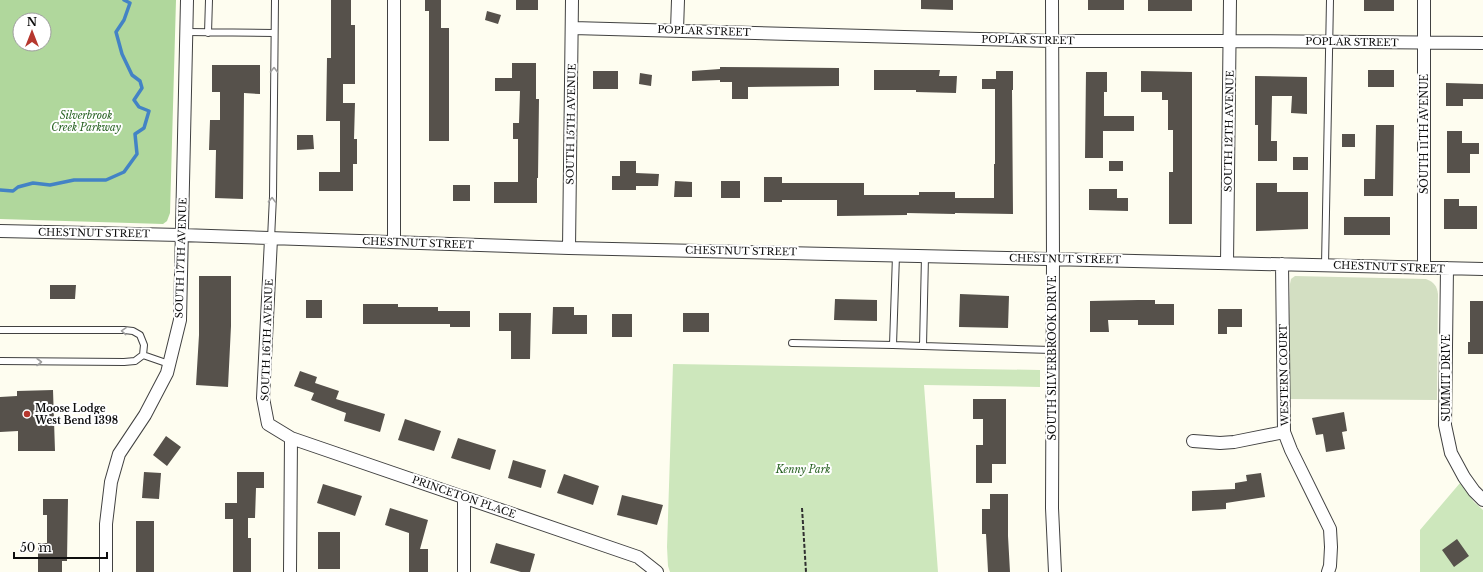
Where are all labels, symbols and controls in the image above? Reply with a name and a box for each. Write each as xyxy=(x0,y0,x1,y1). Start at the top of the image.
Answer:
north arrow xyxy=(12,12,52,52)
text: N xyxy=(27,15,38,29)
street label: POPLAR STREET xyxy=(657,23,751,39)
street label: POPLAR STREET xyxy=(981,33,1075,47)
street label: POPLAR STREET xyxy=(1305,35,1399,49)
street label: SOUTH 15TH AVENUE xyxy=(563,63,579,185)
one-way arrow xyxy=(270,67,278,73)
street label: SOUTH 12TH AVENUE xyxy=(1221,70,1237,192)
street label: SOUTH 11TH AVENUE xyxy=(1418,74,1431,194)
park label: Silverbrook Creek Parkway xyxy=(51,109,122,134)
street label: SOUTH 17TH AVENUE xyxy=(172,197,190,319)
one-way arrow xyxy=(268,197,277,203)
street label: CHESTNUT STREET xyxy=(38,226,150,240)
street label: CHESTNUT STREET xyxy=(362,235,474,251)
street label: CHESTNUT STREET xyxy=(685,244,797,258)
street label: CHESTNUT STREET xyxy=(1009,252,1121,266)
street label: CHESTNUT STREET xyxy=(1333,259,1445,275)
street label: SOUTH SILVERBROOK DRIVE xyxy=(1046,276,1059,440)
street label: SOUTH 16TH AVENUE xyxy=(258,279,276,401)
street label: WESTERN COURT xyxy=(1277,324,1291,427)
one-way arrow xyxy=(121,326,127,335)
street label: SUMMIT DRIVE xyxy=(1440,334,1453,422)
one-way arrow xyxy=(36,358,42,366)
place label: Moose Lodge West Bend 1398 xyxy=(34,402,118,427)
marker: Moose Lodge West Bend 1398 xyxy=(22,409,32,419)
park label: Kenny Park xyxy=(775,463,830,476)
street label: PRINCETON PLACE xyxy=(410,473,518,521)
scale bar xyxy=(14,534,107,560)
text: 50 m xyxy=(20,540,52,555)

